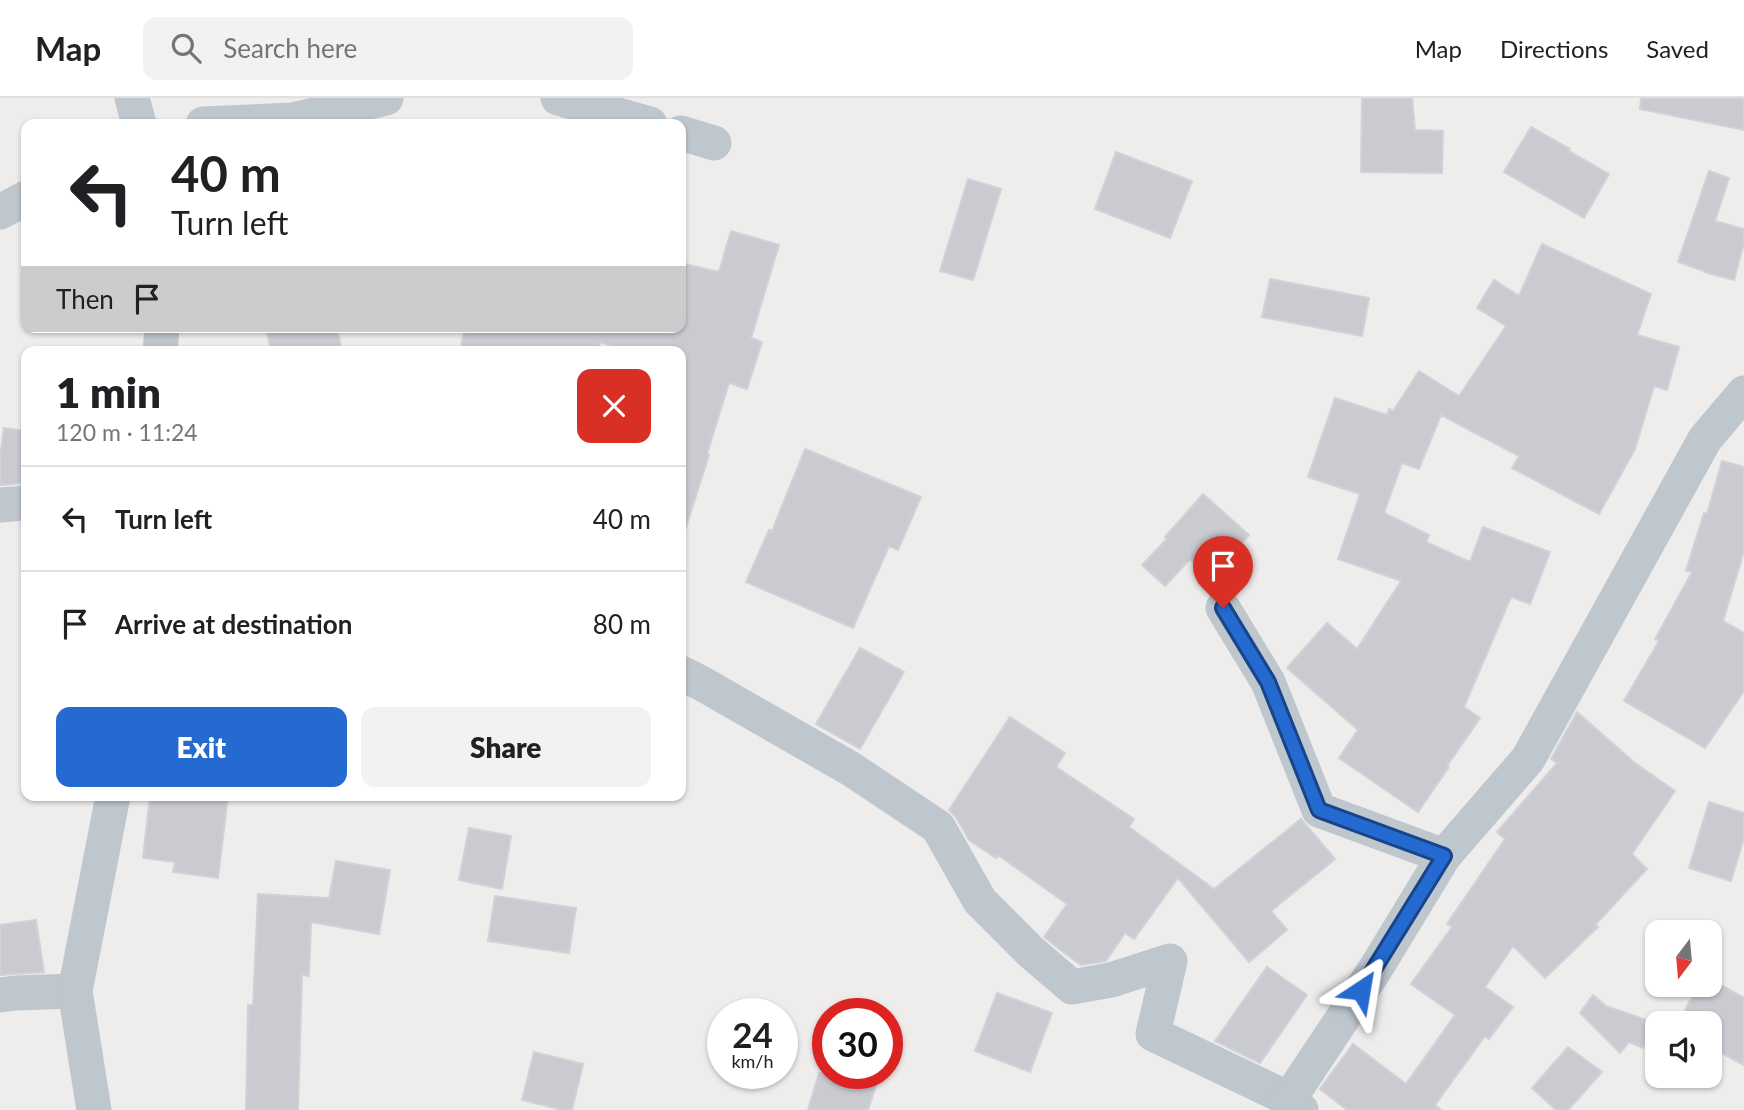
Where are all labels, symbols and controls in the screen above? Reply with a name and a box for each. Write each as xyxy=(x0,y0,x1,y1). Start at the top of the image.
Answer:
search box xyxy=(143,17,633,80)
text: Map xyxy=(35,28,101,68)
icon: search xyxy=(167,29,205,67)
text: Search here xyxy=(223,32,357,64)
text: Map xyxy=(1415,34,1462,63)
text: Directions xyxy=(1500,34,1608,63)
text: Saved xyxy=(1646,34,1709,63)
text: 40 m xyxy=(171,144,281,202)
icon: left xyxy=(56,147,147,238)
text: Turn left xyxy=(171,203,288,242)
icon: arrive xyxy=(128,280,166,318)
text: Then xyxy=(56,283,114,315)
text: 1 min xyxy=(56,367,161,417)
button: close xyxy=(577,369,651,443)
text: 120 m · 11:24 xyxy=(56,418,198,446)
icon: left xyxy=(56,500,94,538)
text: Turn left xyxy=(115,503,212,535)
text: 40 m xyxy=(593,503,651,535)
pin xyxy=(1193,536,1253,608)
icon: arrive xyxy=(1204,547,1242,585)
icon: arrive xyxy=(56,605,94,643)
text: Arrive at destination xyxy=(115,608,352,640)
text: 80 m xyxy=(593,608,651,640)
button: Exit xyxy=(56,707,347,787)
button: Share xyxy=(361,707,651,787)
north arrow xyxy=(1645,920,1722,998)
map controls xyxy=(1645,920,1722,1088)
position arrow xyxy=(1324,953,1398,1027)
speed limit sign: 30 xyxy=(812,998,903,1089)
button: sound xyxy=(1645,1011,1722,1088)
text: 24 xyxy=(732,1013,773,1055)
text: km/h xyxy=(731,1050,774,1072)

